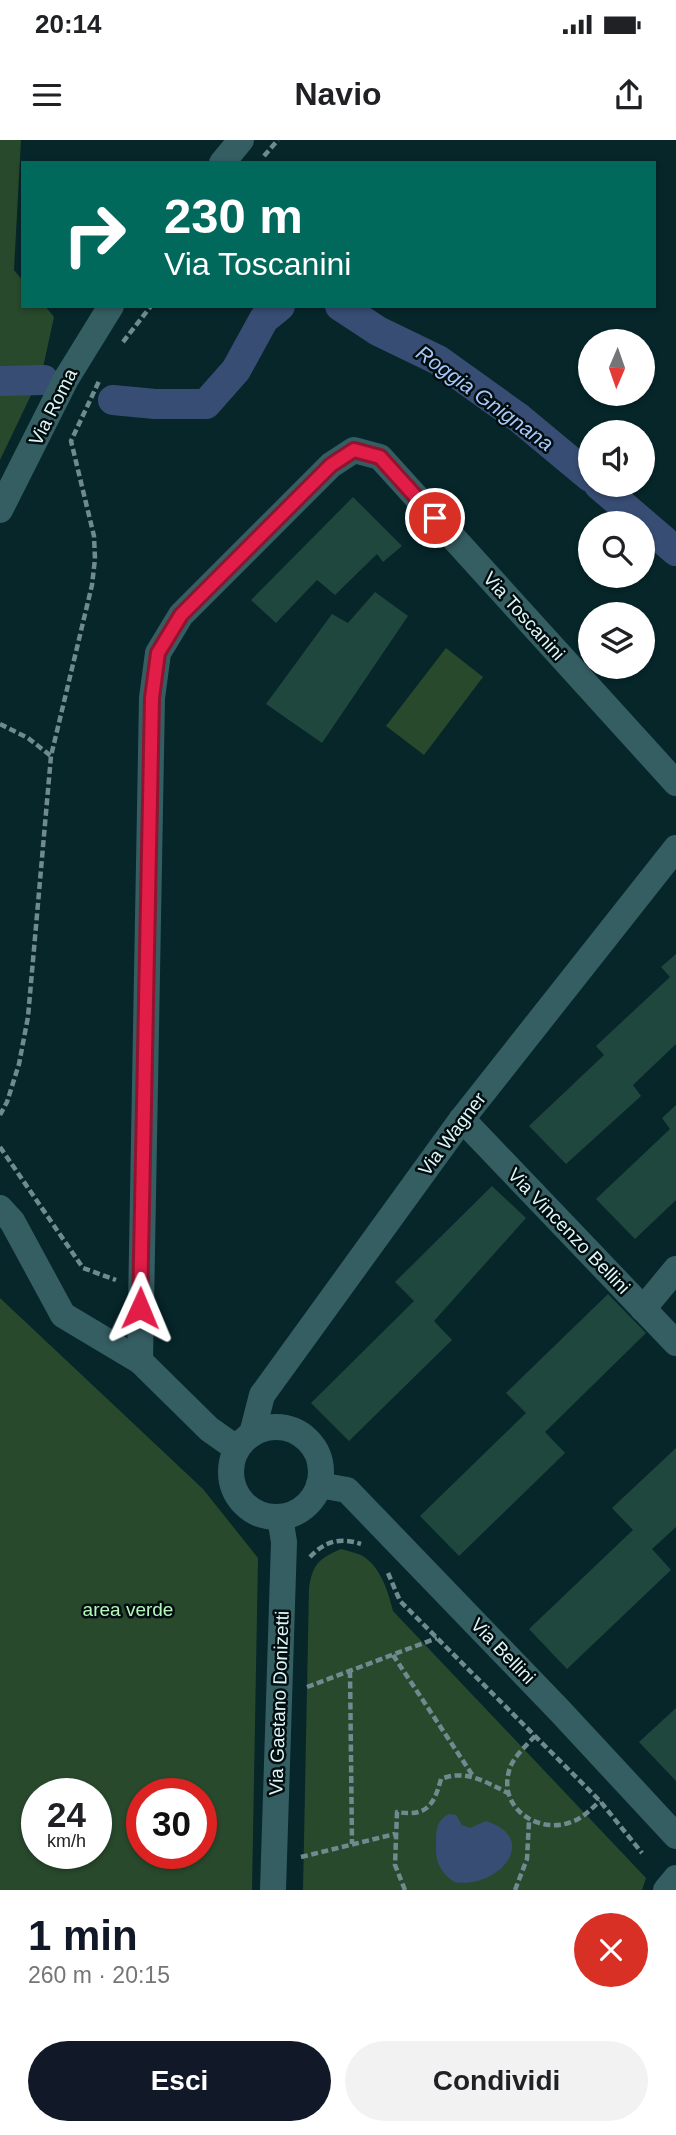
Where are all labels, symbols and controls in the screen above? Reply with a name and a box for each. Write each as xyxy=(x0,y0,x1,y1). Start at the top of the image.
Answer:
text: 20:14 xyxy=(35,9,102,39)
icon: menu xyxy=(28,76,66,114)
text: Navio xyxy=(294,76,382,112)
icon: share xyxy=(610,76,648,114)
icon: right xyxy=(49,189,140,280)
text: 230 m xyxy=(164,189,303,243)
text: Via Toscanini xyxy=(164,246,351,282)
north arrow xyxy=(578,329,654,406)
map controls xyxy=(578,329,655,679)
water label: Roggia Gnignana xyxy=(412,341,558,455)
street label: Via Roma xyxy=(25,365,81,449)
button: sound xyxy=(578,420,655,497)
pin xyxy=(405,488,465,548)
icon: arrive xyxy=(416,499,454,537)
button: search xyxy=(578,511,655,588)
street label: Via Toscanini xyxy=(479,568,569,664)
button: layers xyxy=(578,602,655,679)
street label: Via Wagner xyxy=(414,1088,490,1180)
street label: Via Vincenzo Bellini xyxy=(504,1164,634,1298)
position arrow xyxy=(103,1271,177,1345)
park label: area verde xyxy=(83,1599,173,1620)
street label: Via Gaetano Donizetti xyxy=(265,1610,293,1796)
street label: Via Bellini xyxy=(467,1614,539,1688)
speed limit sign: 30 xyxy=(126,1778,217,1869)
text: 24 xyxy=(47,1795,86,1834)
text: km/h xyxy=(47,1831,86,1851)
text: 1 min xyxy=(28,1912,138,1959)
button: close xyxy=(574,1913,648,1987)
text: 260 m · 20:15 xyxy=(28,1962,170,1988)
button: Esci xyxy=(28,2041,331,2121)
button: Condividi xyxy=(345,2041,648,2121)

